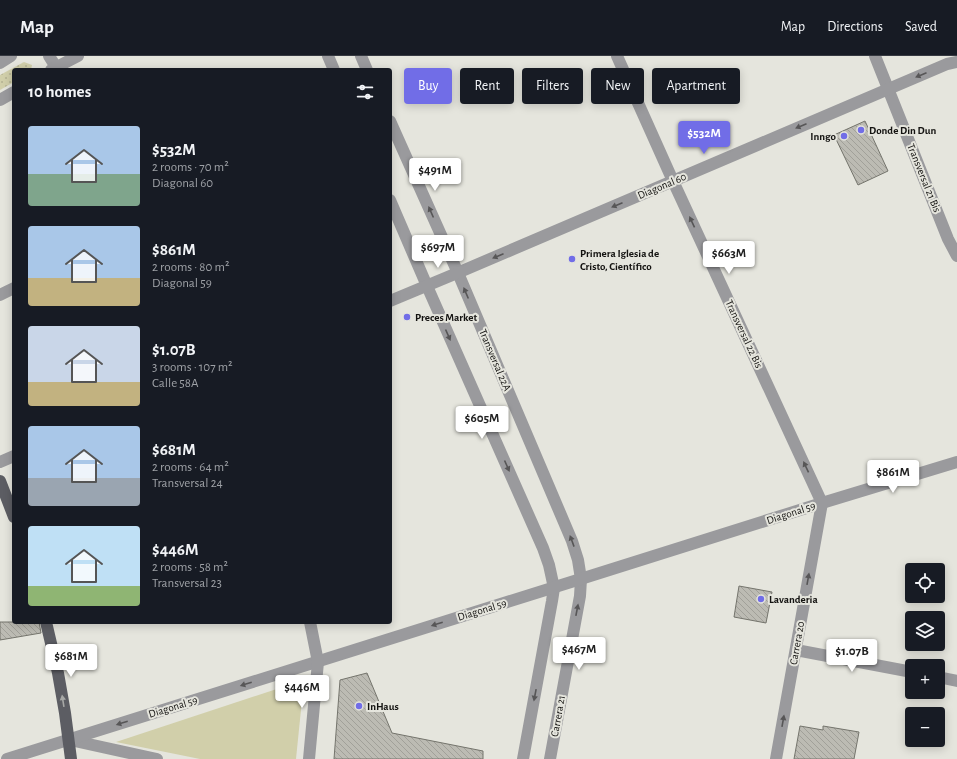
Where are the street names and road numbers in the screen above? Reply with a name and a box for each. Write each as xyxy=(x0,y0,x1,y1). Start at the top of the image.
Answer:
street label: Transversal 21 Bis xyxy=(905,142,943,214)
street label: Diagonal 60 xyxy=(636,171,688,201)
street label: Transversal 22 Bis xyxy=(723,298,765,370)
street label: Transversal 22A xyxy=(477,327,513,393)
street label: Diagonal 59 xyxy=(765,500,817,526)
street label: Diagonal 59 xyxy=(456,597,508,623)
street label: Carrera 20 xyxy=(788,620,806,666)
street label: Diagonal 59 xyxy=(147,694,199,720)
street label: Carrera 21 xyxy=(549,694,567,738)

